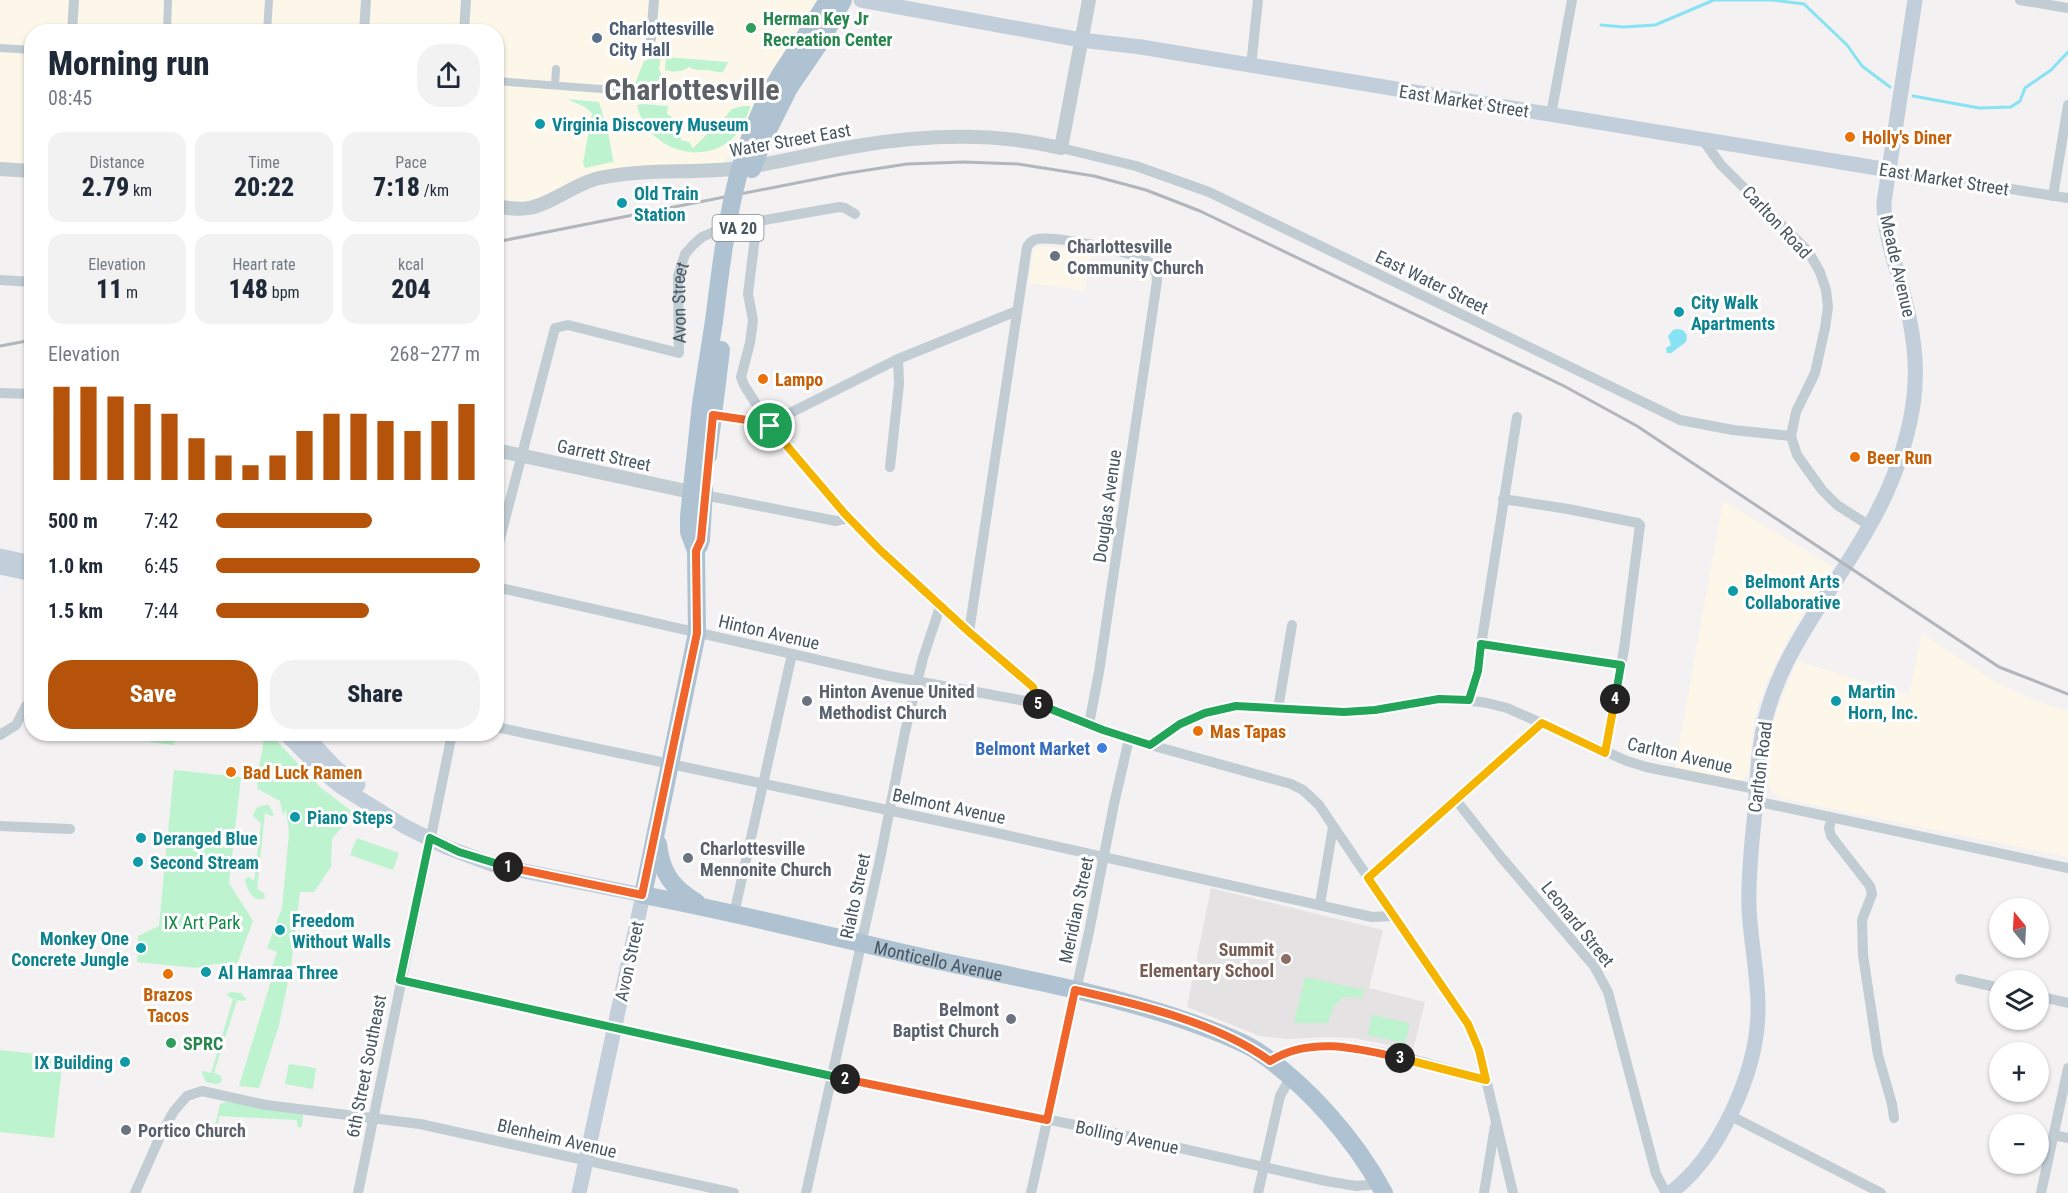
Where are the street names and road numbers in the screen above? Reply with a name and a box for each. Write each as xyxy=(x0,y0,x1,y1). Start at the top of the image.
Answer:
street label: East Market Street xyxy=(1398,80,1530,122)
street label: Water Street East xyxy=(728,119,852,161)
street label: East Market Street xyxy=(1878,158,2010,200)
street label: Carlton Road xyxy=(1738,181,1816,263)
street label: Meade Avenue xyxy=(1876,213,1920,319)
road number: VA 20 xyxy=(712,215,764,241)
street label: East Water Street xyxy=(1372,246,1492,318)
street label: Avon Street xyxy=(667,259,692,343)
street label: Garrett Street xyxy=(555,435,653,475)
street label: Douglas Avenue xyxy=(1089,448,1125,564)
street label: Hinton Avenue xyxy=(717,610,821,654)
street label: Carlton Road xyxy=(1744,720,1776,814)
street label: Carlton Avenue xyxy=(1625,733,1735,777)
street label: Belmont Avenue xyxy=(891,784,1007,828)
street label: Rialto Street xyxy=(836,851,874,941)
street label: Meridian Street xyxy=(1054,855,1098,965)
street label: Leonard Street xyxy=(1537,877,1619,971)
street label: Avon Street xyxy=(610,919,648,1003)
street label: Monticello Avenue xyxy=(872,936,1005,984)
street label: 6th Street Southeast xyxy=(342,993,390,1139)
street label: Blenheim Avenue xyxy=(495,1114,619,1162)
street label: Bolling Avenue xyxy=(1074,1116,1180,1158)

